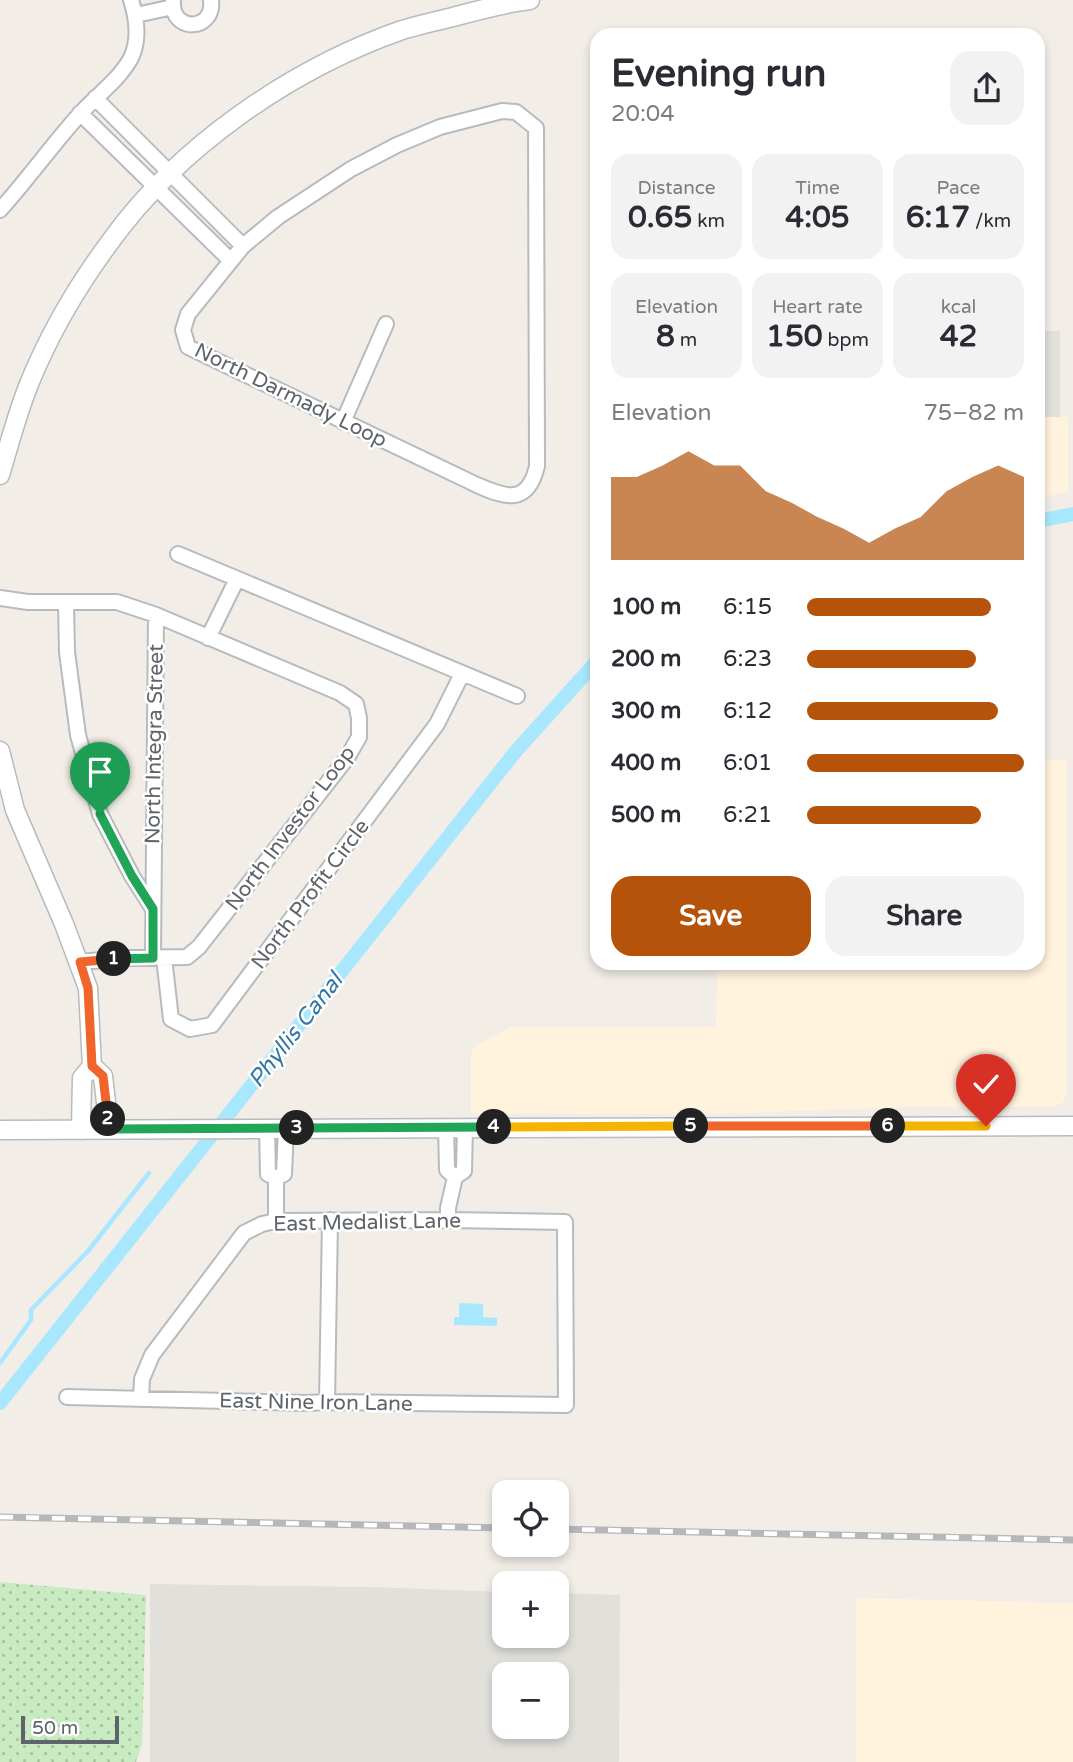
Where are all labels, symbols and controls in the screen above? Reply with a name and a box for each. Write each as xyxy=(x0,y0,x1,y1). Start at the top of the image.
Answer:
text: Evening run xyxy=(611,51,826,97)
button: share xyxy=(950,51,1024,125)
text: 20:04 xyxy=(611,100,675,128)
text: Distance xyxy=(637,177,716,199)
text: Time xyxy=(795,177,840,199)
text: Pace xyxy=(937,177,980,199)
text: 0.65 xyxy=(628,199,692,236)
text: 4:05 xyxy=(785,199,850,236)
text: 6:17 xyxy=(906,199,970,236)
text: km xyxy=(692,210,725,232)
text: /km xyxy=(970,210,1011,232)
text: Elevation xyxy=(635,296,718,318)
text: Heart rate xyxy=(772,296,863,318)
text: kcal xyxy=(941,296,976,318)
text: 8 xyxy=(656,318,675,355)
text: 150 xyxy=(766,318,823,355)
text: 42 xyxy=(940,318,977,355)
text: m xyxy=(675,329,697,351)
text: bpm xyxy=(823,329,869,351)
street label: North Darmady Loop xyxy=(190,338,391,453)
text: Elevation xyxy=(611,399,712,427)
text: 75–82 m xyxy=(923,399,1024,427)
text: 100 m xyxy=(611,593,681,621)
text: 6:15 xyxy=(723,593,772,621)
street label: North Integra Street xyxy=(140,644,169,844)
text: 200 m xyxy=(611,645,681,673)
text: 6:23 xyxy=(723,645,772,673)
text: 300 m xyxy=(611,697,681,725)
text: 6:12 xyxy=(723,697,772,725)
street label: North Investor Loop xyxy=(220,741,361,916)
pin xyxy=(70,742,130,814)
text: 400 m xyxy=(611,749,681,777)
text: 6:01 xyxy=(723,749,772,777)
icon: arrive xyxy=(81,753,119,791)
text: 500 m xyxy=(611,801,681,829)
text: 6:21 xyxy=(723,801,772,829)
street label: North Profit Circle xyxy=(246,815,375,974)
button: Save xyxy=(611,876,811,956)
button: Share xyxy=(825,876,1024,956)
pin: 1 xyxy=(96,942,132,976)
text: 1 xyxy=(108,947,119,969)
water label: Phyllis Canal xyxy=(243,966,350,1093)
pin xyxy=(956,1054,1016,1126)
icon: check xyxy=(967,1065,1005,1103)
pin: 2 xyxy=(90,1102,126,1136)
text: 2 xyxy=(102,1107,113,1129)
pin: 5 xyxy=(674,1108,708,1144)
pin: 6 xyxy=(870,1108,906,1144)
pin: 3 xyxy=(280,1110,314,1146)
pin: 4 xyxy=(476,1110,512,1144)
text: 5 xyxy=(685,1114,696,1136)
text: 6 xyxy=(882,1114,893,1136)
text: 4 xyxy=(488,1115,499,1137)
text: 3 xyxy=(291,1116,302,1138)
street label: East Medalist Lane xyxy=(273,1208,461,1237)
street label: East Nine Iron Lane xyxy=(219,1388,413,1417)
map controls xyxy=(492,1480,569,1739)
button: locate xyxy=(492,1480,569,1557)
button: + xyxy=(492,1571,569,1648)
button: − xyxy=(492,1662,569,1739)
scale bar xyxy=(21,1713,119,1745)
text: 50 m xyxy=(32,1717,78,1739)

